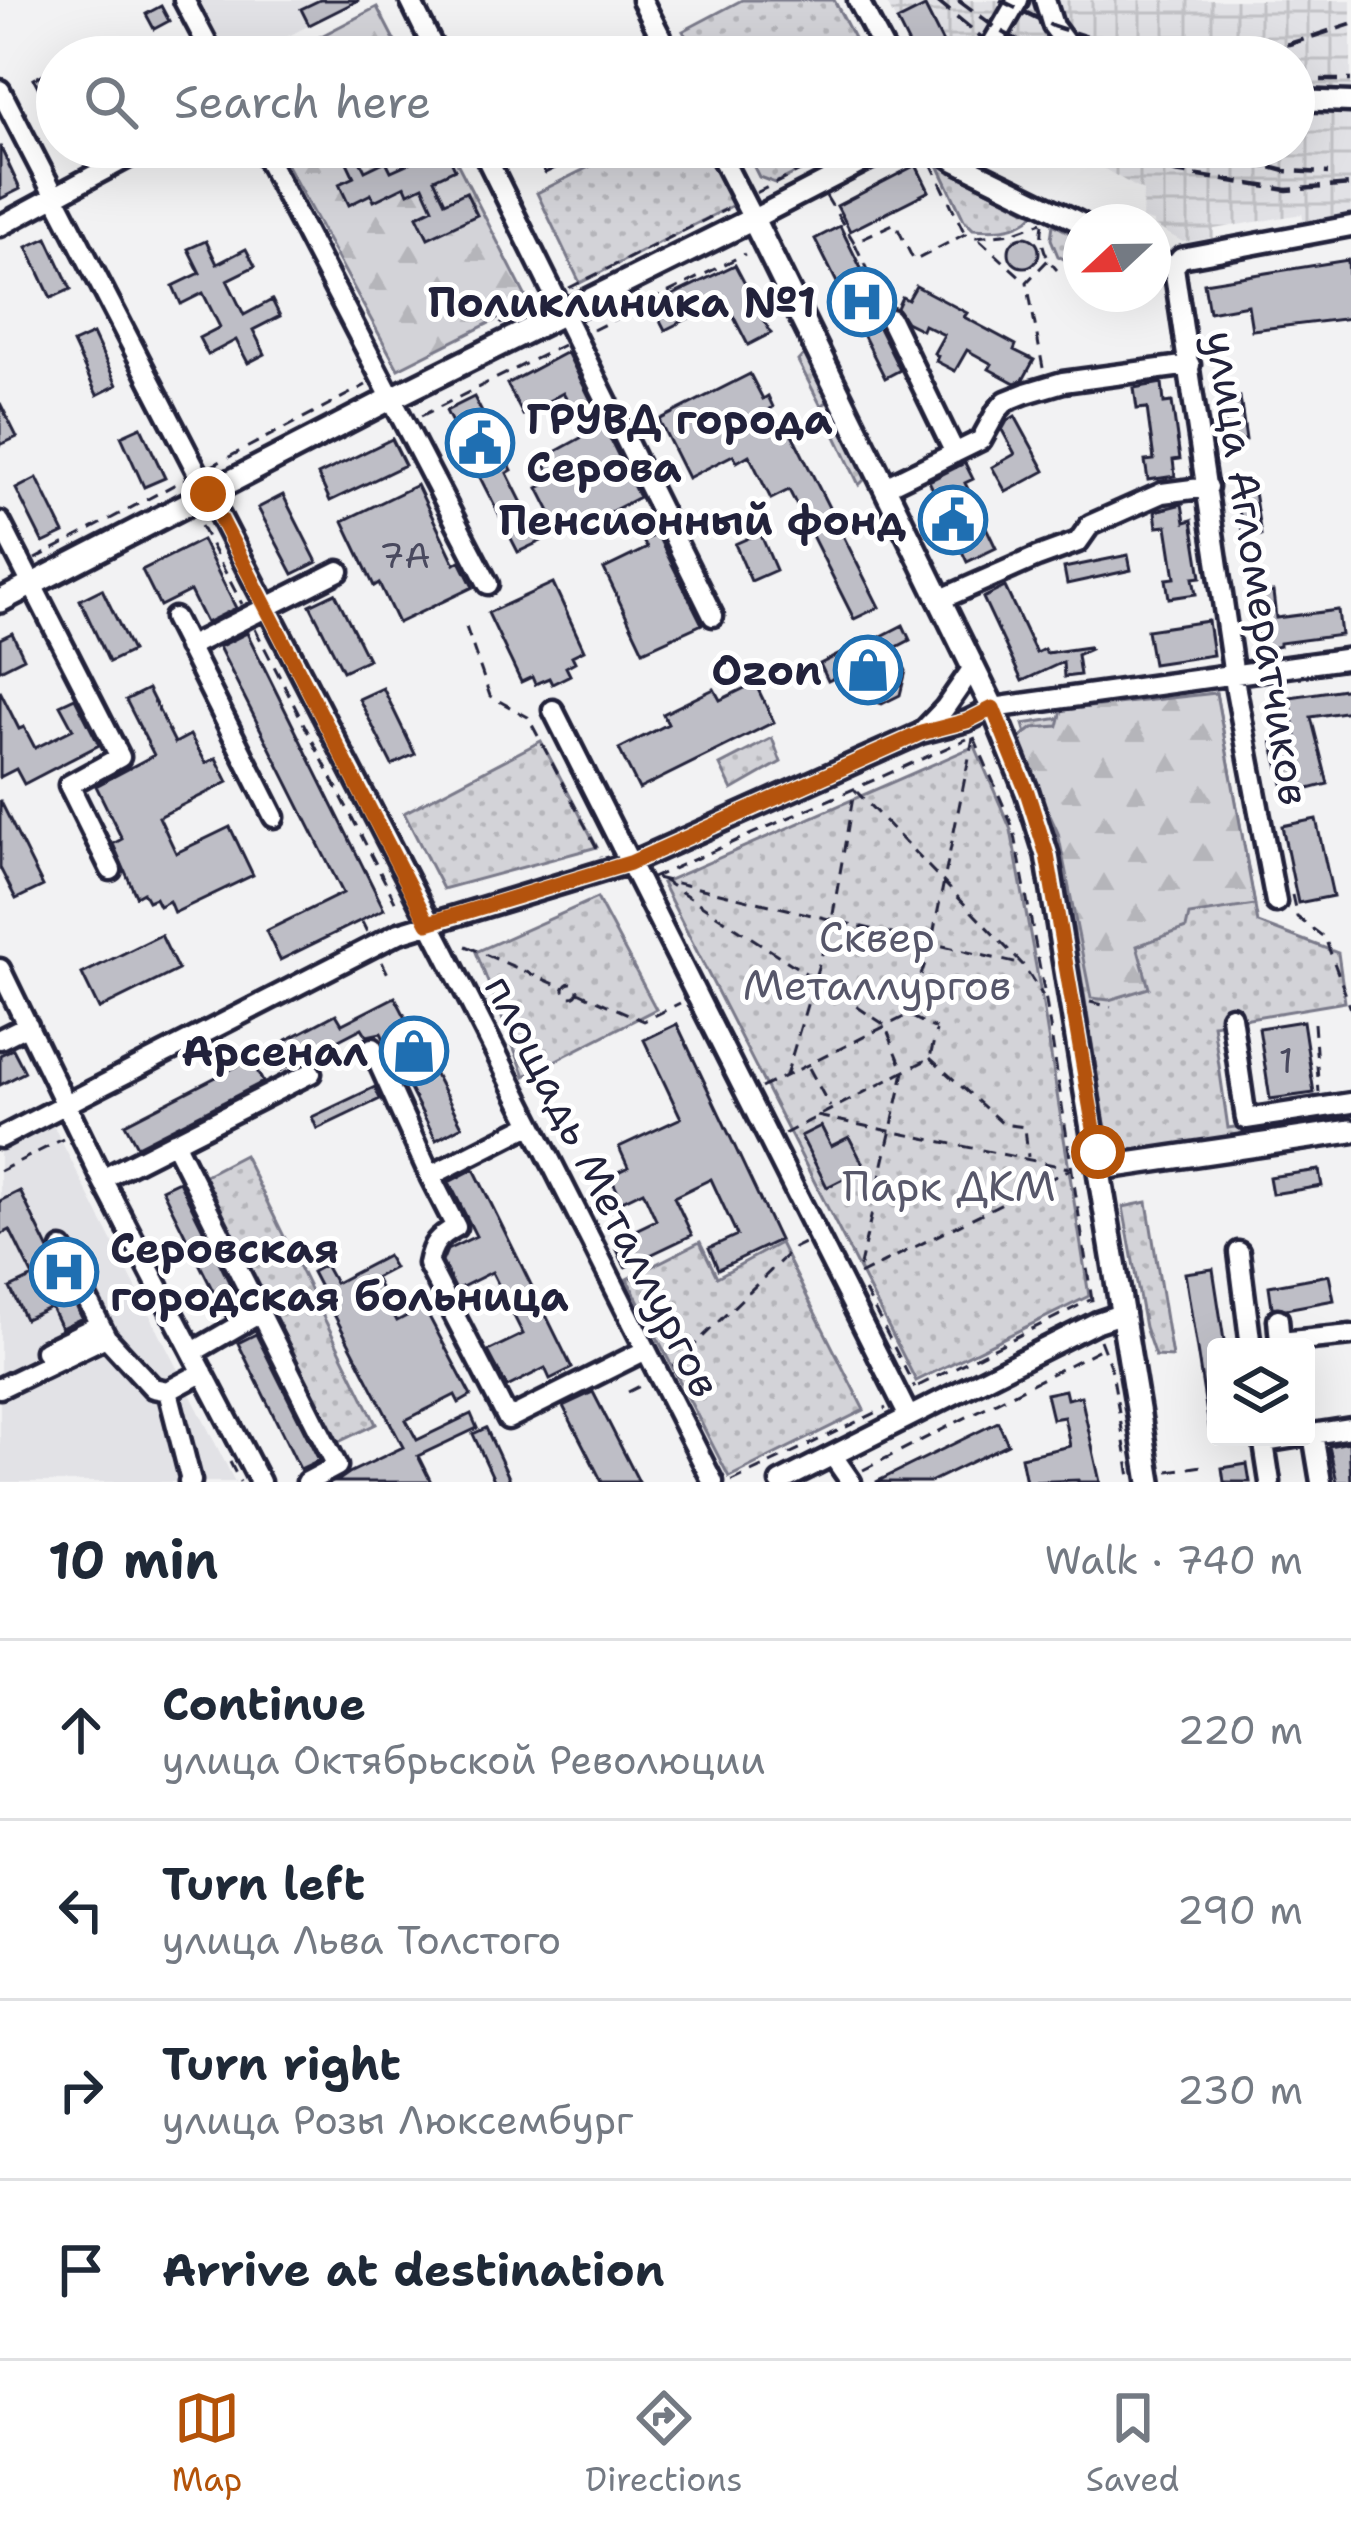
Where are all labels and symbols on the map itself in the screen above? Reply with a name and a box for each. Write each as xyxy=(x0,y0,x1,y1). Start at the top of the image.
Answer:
north arrow xyxy=(1063,204,1171,312)
hospital icon: Поликлиника №1 xyxy=(827,267,897,337)
place label: Поликлиника №1 xyxy=(428,274,816,330)
street label: улица Агломератчиков xyxy=(1193,327,1323,809)
place label: ГРУВД города Серова xyxy=(526,391,833,495)
public building icon: ГРУВД города Серова xyxy=(445,408,515,478)
route end xyxy=(181,467,235,521)
public building icon: Пенсионный фонд xyxy=(918,485,988,555)
place label: Пенсионный фонд xyxy=(499,492,906,548)
house number: 7А xyxy=(379,531,431,580)
shop icon: Ozon xyxy=(833,635,903,705)
place label: Ozon xyxy=(711,642,822,698)
park label: Сквер Металлургов xyxy=(743,909,1011,1013)
street label: площадь Металлургов xyxy=(472,965,734,1407)
shop icon: Арсенал xyxy=(379,1016,449,1086)
place label: Арсенал xyxy=(181,1023,369,1079)
house number: 1 xyxy=(1278,1036,1294,1085)
route start xyxy=(1071,1125,1125,1179)
park label: Парк ДКМ xyxy=(842,1158,1056,1214)
place label: Серовская городская больница xyxy=(110,1220,569,1324)
hospital icon: Серовская городская больница xyxy=(29,1237,99,1307)

